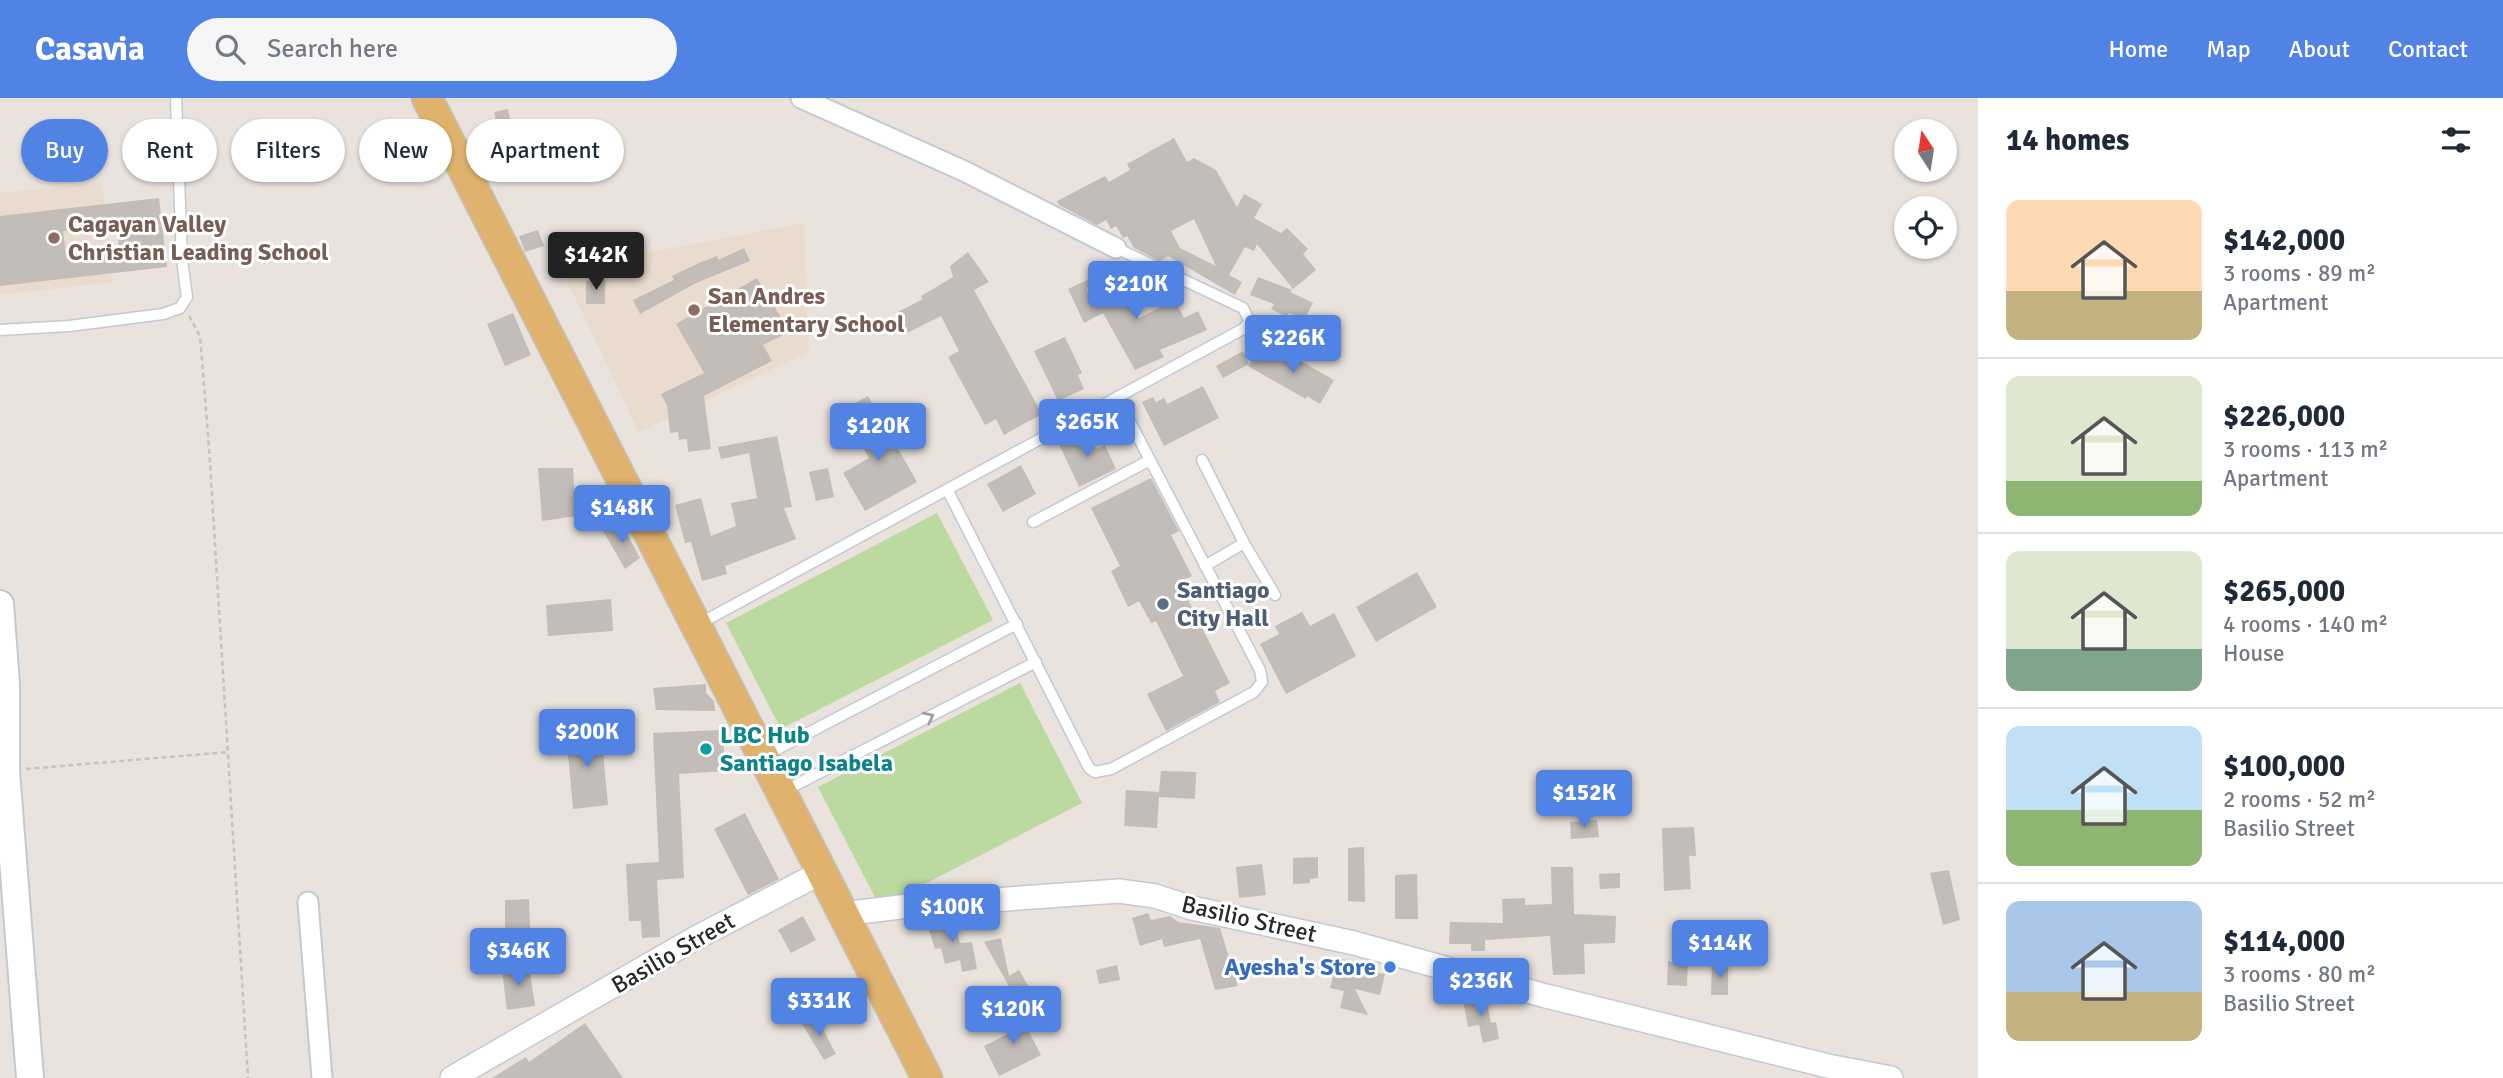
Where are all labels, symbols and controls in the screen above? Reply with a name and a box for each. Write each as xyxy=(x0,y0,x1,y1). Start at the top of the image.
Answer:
search box xyxy=(187,18,677,81)
text: Casavia xyxy=(35,29,145,70)
icon: search xyxy=(211,30,249,68)
text: Search here xyxy=(267,33,398,65)
text: Home xyxy=(2108,34,2168,64)
text: Map xyxy=(2206,34,2251,64)
text: About xyxy=(2289,34,2350,64)
text: Contact xyxy=(2388,34,2468,64)
chip: Buy xyxy=(21,119,108,182)
chip: Rent xyxy=(122,119,217,182)
chip: Filters xyxy=(231,119,345,182)
chip: New xyxy=(359,119,452,182)
chip: Apartment xyxy=(466,119,624,182)
north arrow xyxy=(1894,119,1956,182)
map controls xyxy=(1894,119,1957,259)
icon: filters xyxy=(2437,121,2475,159)
text: 14 homes xyxy=(2006,122,2129,159)
button: locate xyxy=(1894,196,1957,259)
place label: Cagayan Valley Christian Leading School xyxy=(68,209,329,267)
text: $142,000 xyxy=(2223,222,2345,259)
icon: home xyxy=(2062,228,2146,312)
marker: Cagayan Valley Christian Leading School xyxy=(46,230,62,246)
pin: $142K xyxy=(547,232,645,292)
text: $142K xyxy=(564,240,628,269)
text: 3 rooms · 89 m² xyxy=(2223,259,2376,288)
pin: $210K xyxy=(1087,262,1185,321)
text: $210K xyxy=(1104,269,1168,298)
place label: San Andres Elementary School xyxy=(708,281,905,339)
text: Apartment xyxy=(2223,288,2328,317)
marker: San Andres Elementary School xyxy=(686,302,702,318)
pin: $226K xyxy=(1244,316,1342,375)
text: $226K xyxy=(1261,323,1325,352)
text: $226,000 xyxy=(2223,398,2345,435)
pin: $265K xyxy=(1038,400,1136,459)
pin: $120K xyxy=(829,404,927,463)
icon: home xyxy=(2062,404,2146,488)
text: $265K xyxy=(1055,407,1119,436)
text: $120K xyxy=(846,411,910,440)
text: 3 rooms · 113 m² xyxy=(2223,435,2388,464)
text: Apartment xyxy=(2223,464,2328,493)
pin: $148K xyxy=(573,486,671,545)
text: $148K xyxy=(590,493,654,522)
text: $265,000 xyxy=(2223,573,2345,610)
place label: Santiago City Hall xyxy=(1177,575,1270,633)
icon: home xyxy=(2062,579,2146,663)
marker: Santiago City Hall xyxy=(1155,596,1171,612)
text: 4 rooms · 140 m² xyxy=(2223,610,2388,639)
text: House xyxy=(2223,639,2285,668)
pin: $200K xyxy=(538,710,636,769)
one-way arrow xyxy=(922,712,934,725)
text: $200K xyxy=(555,717,619,746)
place label: LBC Hub Santiago Isabela xyxy=(720,720,893,778)
marker: LBC Hub Santiago Isabela xyxy=(698,741,714,757)
text: $100,000 xyxy=(2223,748,2345,785)
icon: home xyxy=(2062,754,2146,838)
pin: $152K xyxy=(1535,770,1633,830)
text: $152K xyxy=(1552,778,1616,807)
text: 2 rooms · 52 m² xyxy=(2223,785,2376,814)
text: Basilio Street xyxy=(2223,814,2355,843)
pin: $100K xyxy=(903,884,1001,944)
street label: Basilio Street xyxy=(1179,889,1319,949)
text: $100K xyxy=(920,892,984,921)
street label: Basilio Street xyxy=(606,906,740,1000)
pin: $114K xyxy=(1671,920,1769,980)
text: $114,000 xyxy=(2223,923,2345,960)
pin: $346K xyxy=(469,928,567,988)
text: $114K xyxy=(1688,928,1752,957)
icon: home xyxy=(2062,929,2146,1013)
text: $346K xyxy=(486,936,550,965)
place label: Ayesha's Store xyxy=(1224,952,1376,982)
pin: $236K xyxy=(1432,958,1530,1018)
marker: Ayesha's Store xyxy=(1382,959,1398,975)
text: 3 rooms · 80 m² xyxy=(2223,960,2376,989)
text: $236K xyxy=(1449,966,1513,995)
pin: $331K xyxy=(770,978,868,1038)
text: $331K xyxy=(787,986,851,1015)
pin: $120K xyxy=(964,986,1062,1046)
text: Basilio Street xyxy=(2223,989,2355,1018)
text: $120K xyxy=(981,994,1045,1023)

